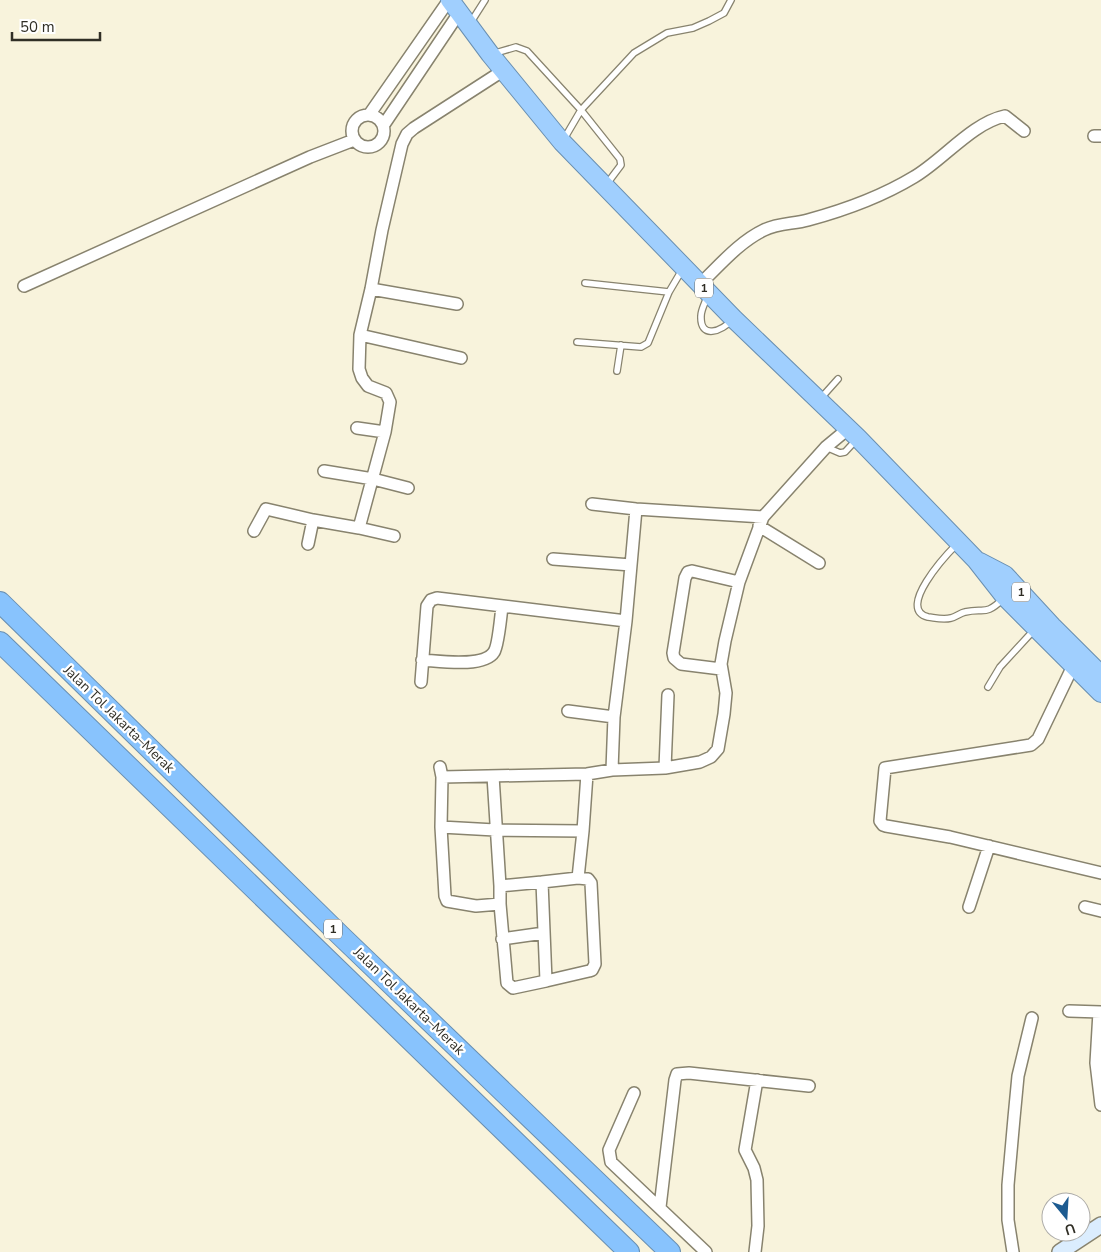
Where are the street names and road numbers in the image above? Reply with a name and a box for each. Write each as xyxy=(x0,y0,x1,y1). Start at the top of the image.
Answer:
road number: 1 xyxy=(695,278,713,298)
road number: 1 xyxy=(1012,582,1030,602)
street label: Jalan Tol Jakarta–Merak xyxy=(59,660,179,778)
road number: 1 xyxy=(324,920,342,939)
street label: Jalan Tol Jakarta–Merak xyxy=(349,942,469,1060)

